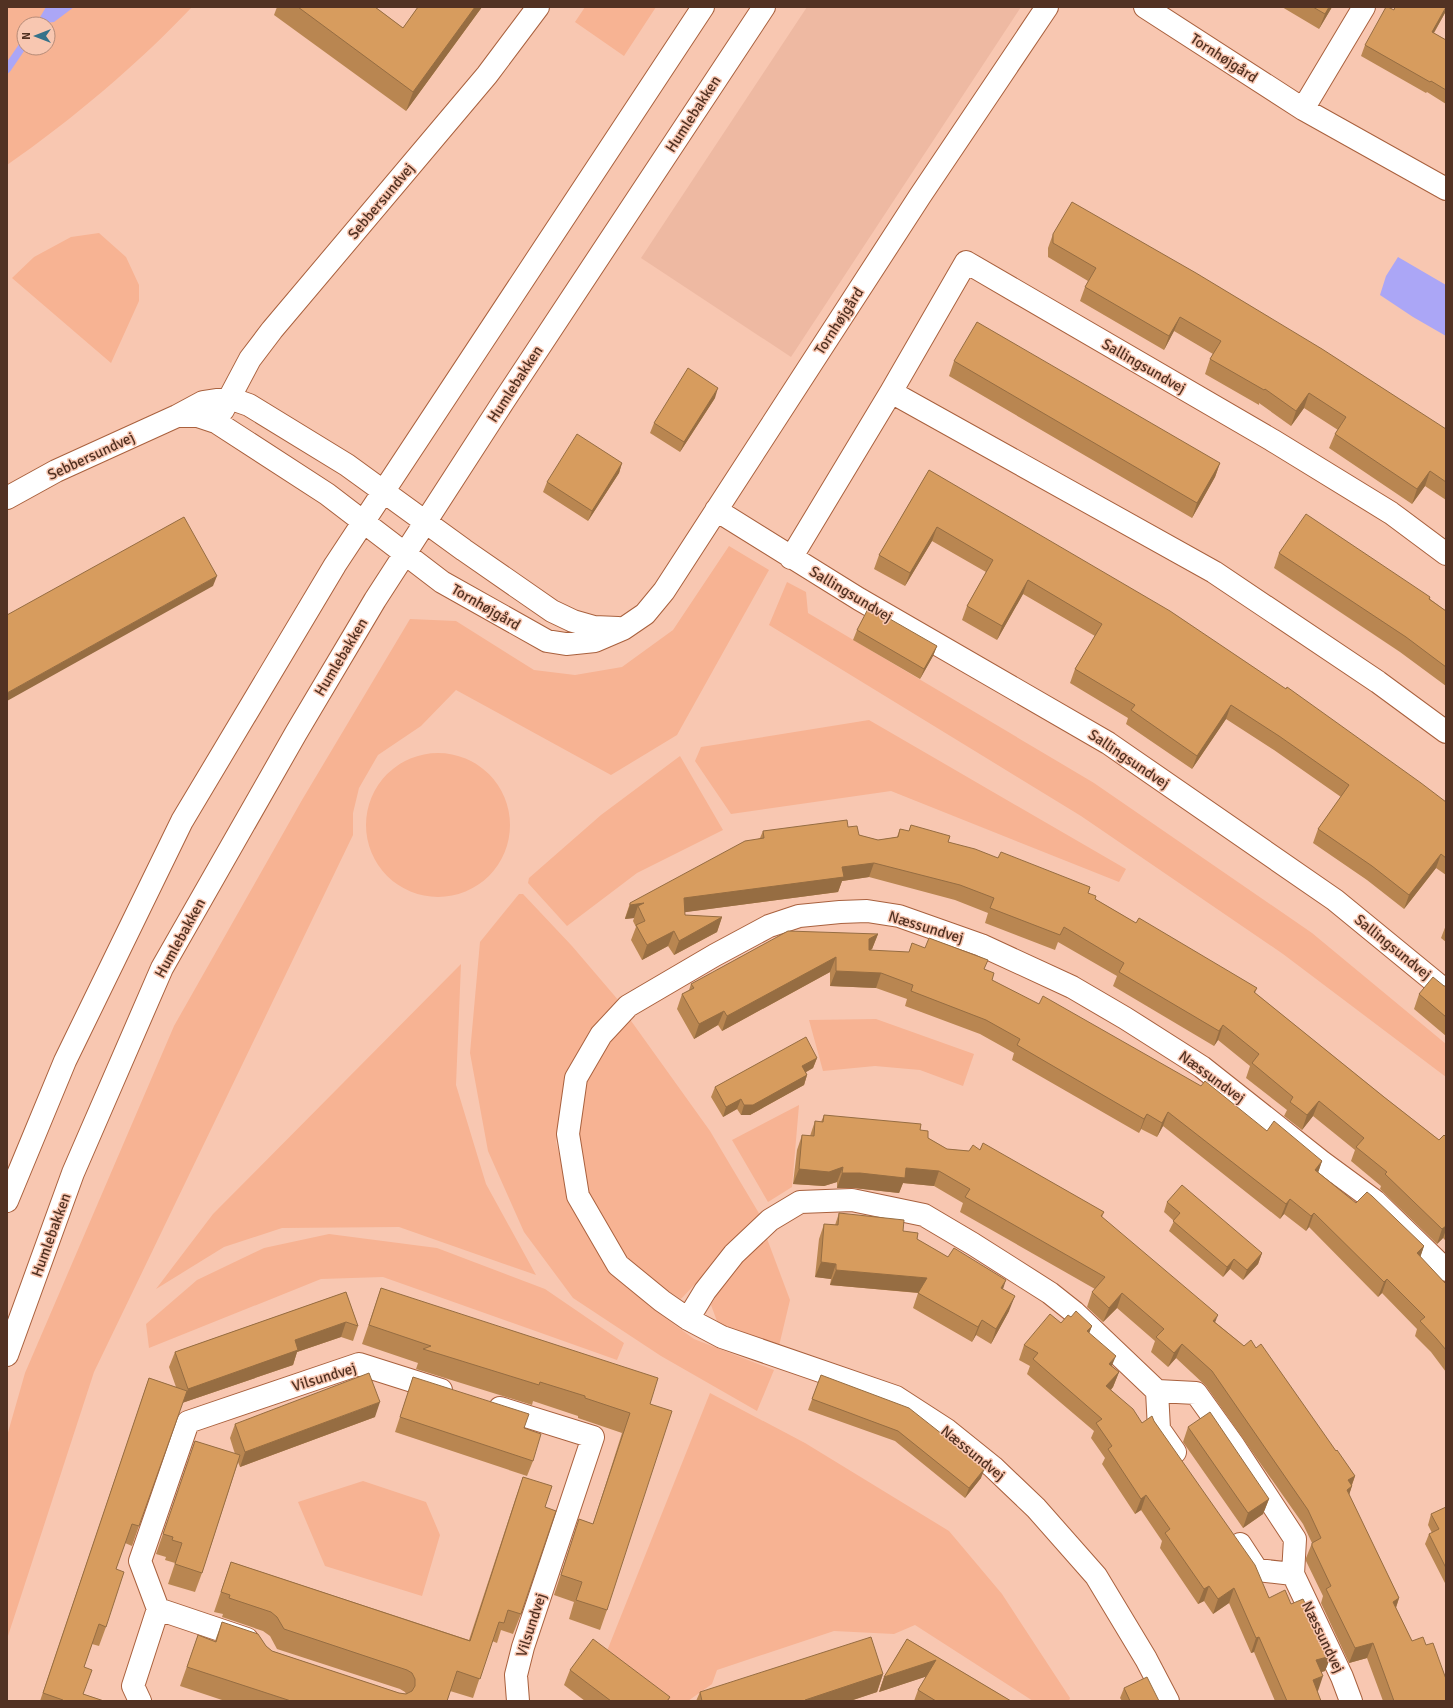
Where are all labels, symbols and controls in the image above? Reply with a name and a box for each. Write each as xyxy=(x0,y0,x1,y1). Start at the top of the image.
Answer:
north arrow xyxy=(16,16,56,56)
street label: Tornhøjgård xyxy=(1187,30,1261,86)
text: N xyxy=(20,32,33,40)
street label: Humlebakken xyxy=(661,72,725,156)
street label: Sebbersundvej xyxy=(344,159,418,243)
street label: Tornhøjgård xyxy=(811,284,867,358)
street label: Sallingsundvej xyxy=(1099,335,1189,397)
street label: Humlebakken xyxy=(483,342,547,426)
street label: Sebbersundvej xyxy=(45,428,137,484)
street label: Sallingsundvej xyxy=(806,562,896,626)
street label: Tornhøjgård xyxy=(448,580,524,634)
street label: Humlebakken xyxy=(311,615,371,699)
street label: Sallingsundvej xyxy=(1085,725,1173,793)
street label: Humlebakken xyxy=(151,895,209,981)
street label: Næssundvej xyxy=(886,907,966,947)
street label: Sallingsundvej xyxy=(1351,910,1435,984)
street label: Næssundvej xyxy=(1175,1047,1249,1107)
street label: Humlebakken xyxy=(27,1191,75,1279)
street label: Vilsundvej xyxy=(290,1359,358,1395)
street label: Næssundvej xyxy=(937,1422,1009,1484)
street label: Vilsundvej xyxy=(512,1591,550,1659)
street label: Næssundvej xyxy=(1298,1598,1348,1676)

